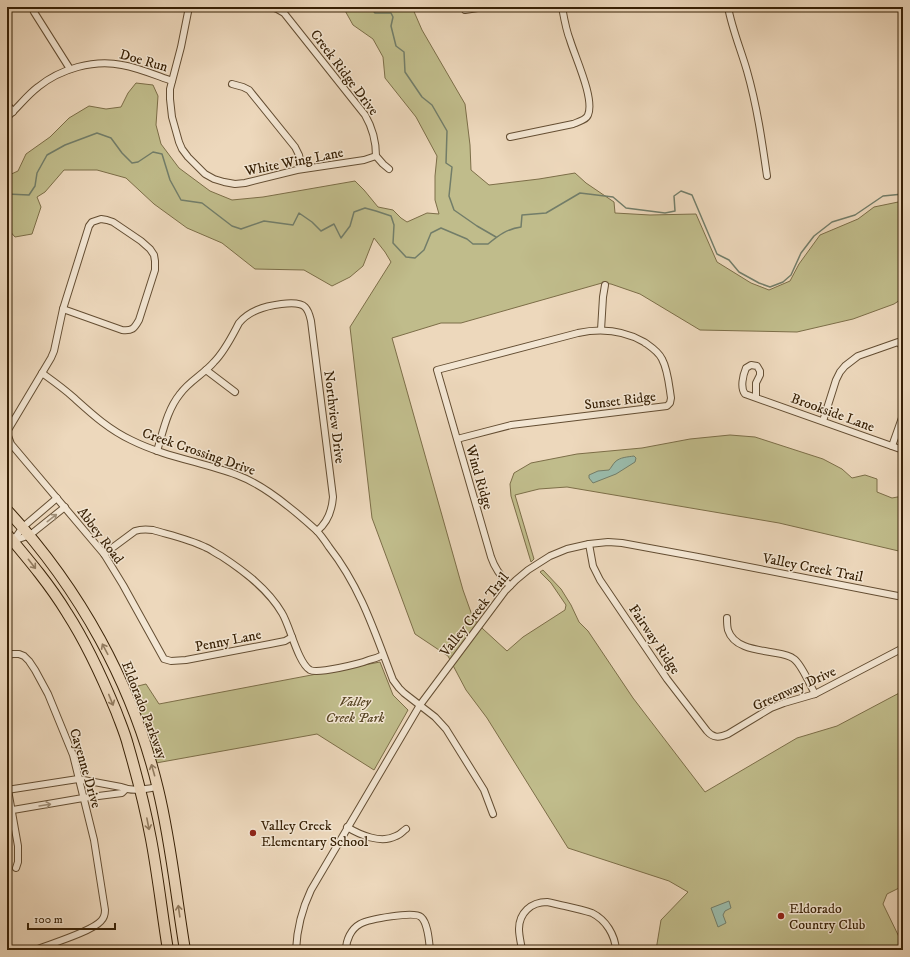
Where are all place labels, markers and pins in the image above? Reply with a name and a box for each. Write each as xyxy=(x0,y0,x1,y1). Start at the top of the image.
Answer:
place label: Valley Creek Elementary School xyxy=(260,817,369,851)
marker: Valley Creek Elementary School xyxy=(248,828,258,838)
place label: Eldorado Country Club xyxy=(789,900,866,934)
marker: Eldorado Country Club xyxy=(776,911,786,921)

